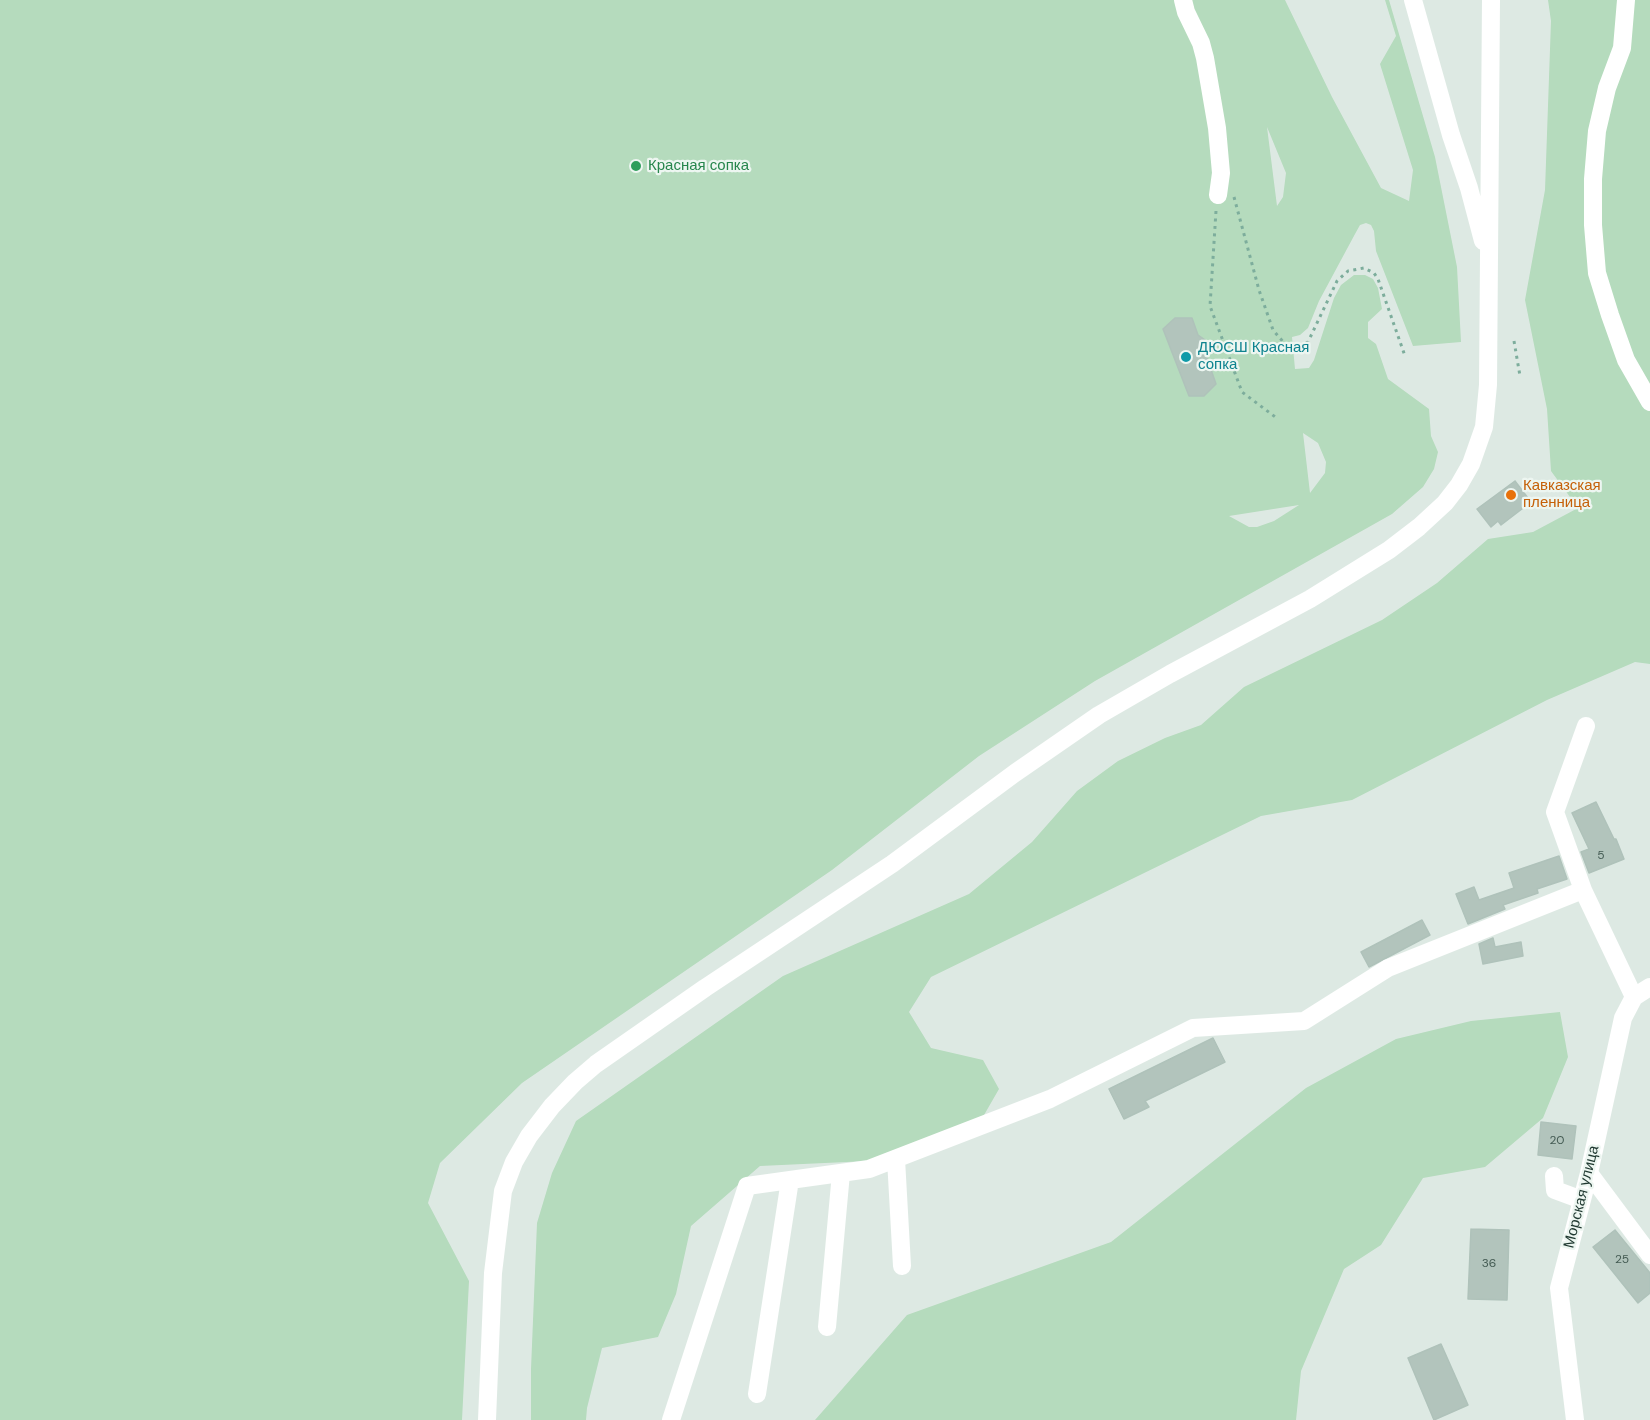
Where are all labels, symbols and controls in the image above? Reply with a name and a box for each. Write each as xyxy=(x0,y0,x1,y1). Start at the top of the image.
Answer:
place label: Красная сопка xyxy=(648,157,749,175)
marker: Красная сопка xyxy=(629,159,643,173)
place label: ДЮСШ Красная сопка xyxy=(1198,339,1309,374)
marker: ДЮСШ Красная сопка xyxy=(1179,350,1193,364)
place label: Кавказская пленница xyxy=(1523,477,1601,512)
marker: Кавказская пленница xyxy=(1504,488,1518,502)
house number: 5 xyxy=(1597,849,1605,863)
house number: 20 xyxy=(1550,1134,1564,1148)
street label: Морская улица xyxy=(1561,1144,1603,1250)
house number: 25 xyxy=(1615,1253,1629,1267)
house number: 36 xyxy=(1482,1257,1496,1271)

